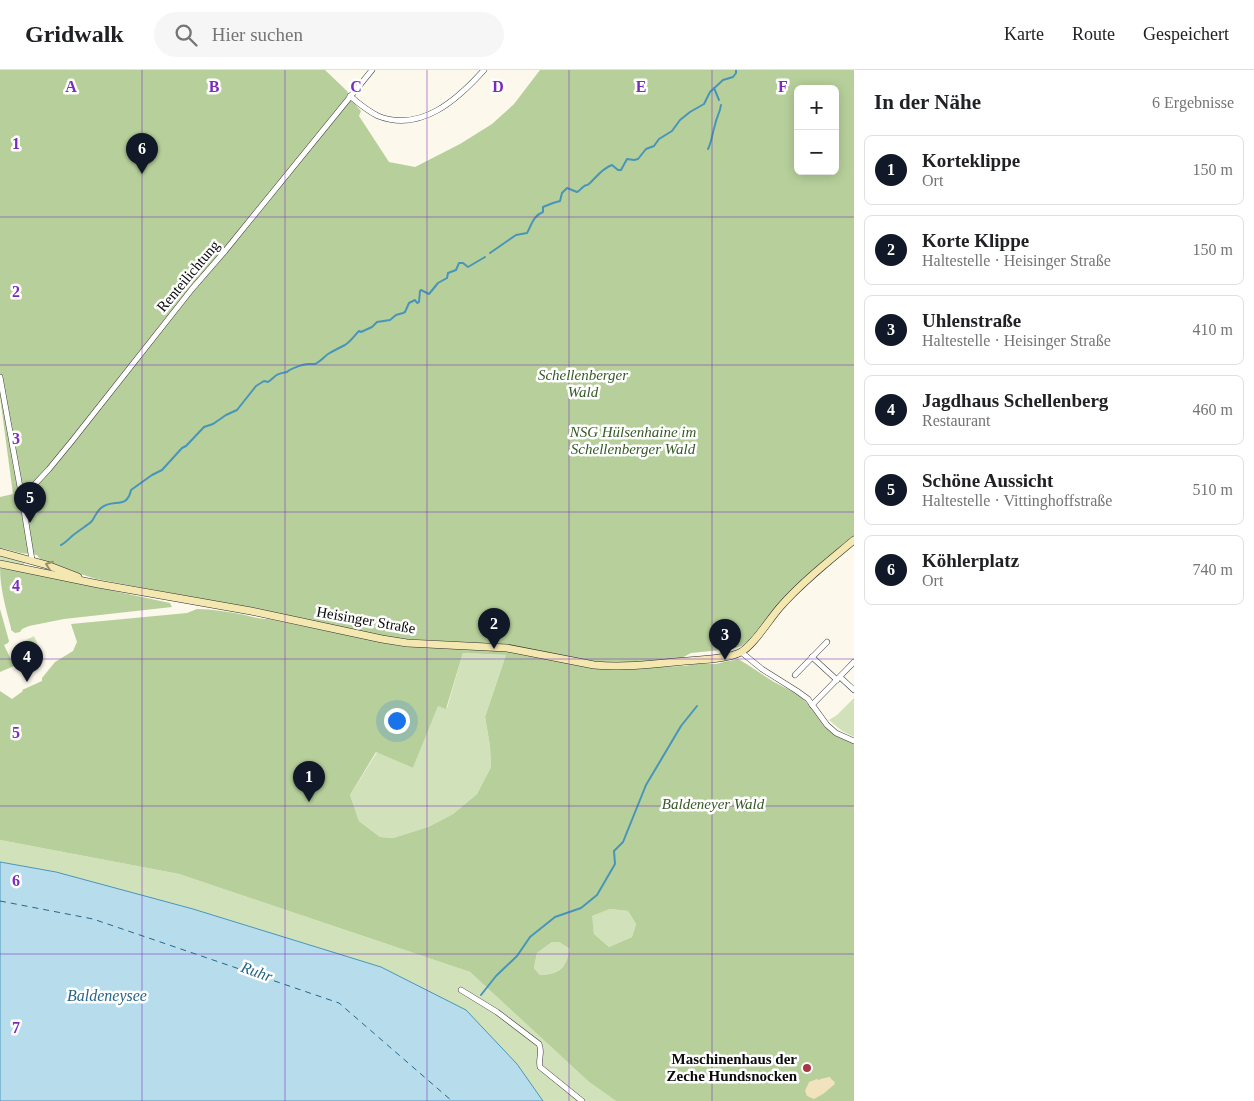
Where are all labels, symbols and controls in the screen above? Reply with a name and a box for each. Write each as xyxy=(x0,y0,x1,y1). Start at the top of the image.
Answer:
search box xyxy=(154,12,504,57)
text: Gridwalk xyxy=(25,21,124,47)
icon: search xyxy=(172,21,200,49)
text: Hier suchen xyxy=(212,24,303,45)
text: Karte xyxy=(1004,24,1044,44)
text: Route xyxy=(1072,24,1115,44)
text: Gespeichert xyxy=(1143,24,1229,44)
text: A xyxy=(65,78,77,95)
text: B xyxy=(209,78,220,95)
text: C xyxy=(350,78,362,95)
text: D xyxy=(492,78,504,95)
text: E xyxy=(636,78,646,95)
text: F xyxy=(778,78,788,95)
map controls xyxy=(794,85,839,175)
button: + xyxy=(794,85,839,130)
text: In der Nähe xyxy=(874,90,981,114)
text: 6 Ergebnisse xyxy=(1152,94,1234,111)
button: − xyxy=(794,130,839,175)
pin: 6 xyxy=(126,133,158,174)
text: 1 xyxy=(12,135,20,152)
text: Korteklippe xyxy=(922,150,1020,171)
text: 1 xyxy=(887,161,895,178)
text: 150 m xyxy=(1193,161,1233,178)
text: Ort xyxy=(922,172,943,189)
text: Korte Klippe xyxy=(922,230,1029,251)
street label: Renteilichtung xyxy=(153,237,223,315)
text: 2 xyxy=(887,241,895,258)
text: 150 m xyxy=(1193,241,1233,258)
text: Haltestelle · Heisinger Straße xyxy=(922,252,1111,269)
text: 2 xyxy=(12,283,20,300)
text: Uhlenstraße xyxy=(922,310,1021,331)
text: 3 xyxy=(887,321,895,338)
text: 410 m xyxy=(1193,321,1233,338)
text: Haltestelle · Heisinger Straße xyxy=(922,332,1111,349)
park label: Schellenberger Wald xyxy=(538,367,628,400)
text: Jagdhaus Schellenberg xyxy=(922,390,1108,411)
text: 4 xyxy=(887,401,895,418)
text: 460 m xyxy=(1193,401,1233,418)
text: Restaurant xyxy=(922,412,990,429)
park label: NSG Hülsenhaine im Schellenberger Wald xyxy=(569,424,696,457)
text: 3 xyxy=(12,430,20,447)
text: Schöne Aussicht xyxy=(922,470,1053,491)
text: 5 xyxy=(887,481,895,498)
text: 510 m xyxy=(1193,481,1233,498)
pin: 5 xyxy=(14,482,46,523)
text: Haltestelle · Vittinghoffstraße xyxy=(922,492,1112,509)
text: Köhlerplatz xyxy=(922,550,1019,571)
one-way arrow xyxy=(45,561,54,571)
text: 6 xyxy=(887,561,895,578)
text: 740 m xyxy=(1193,561,1233,578)
text: Ort xyxy=(922,572,943,589)
text: 4 xyxy=(12,577,20,594)
street label: Heisinger Straße xyxy=(315,603,417,637)
pin: 2 xyxy=(478,608,510,649)
pin: 3 xyxy=(709,619,741,660)
pin: 4 xyxy=(11,641,43,682)
your location xyxy=(384,708,410,734)
text: 5 xyxy=(12,724,20,741)
pin: 1 xyxy=(293,761,325,802)
park label: Baldeneyer Wald xyxy=(662,796,765,812)
text: 6 xyxy=(12,872,20,889)
water label: Ruhr xyxy=(238,958,275,985)
water label: Baldeneysee xyxy=(67,987,147,1005)
text: 7 xyxy=(12,1019,20,1036)
place label: Maschinenhaus der Zeche Hundsnocken xyxy=(667,1051,798,1084)
marker: Maschinenhaus der Zeche Hundsnocken xyxy=(801,1062,813,1074)

